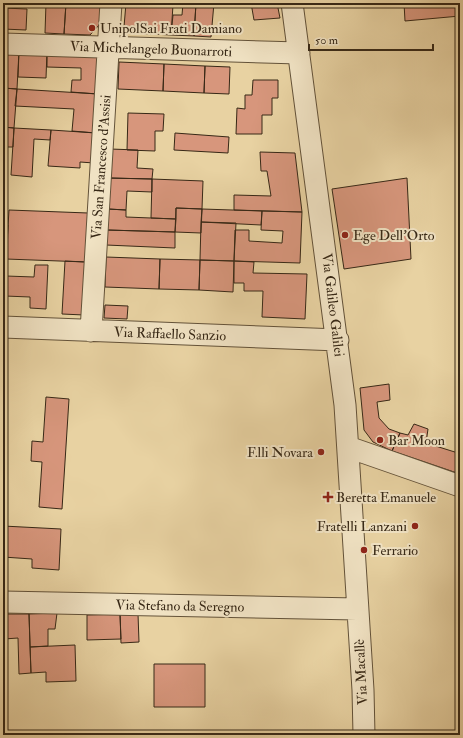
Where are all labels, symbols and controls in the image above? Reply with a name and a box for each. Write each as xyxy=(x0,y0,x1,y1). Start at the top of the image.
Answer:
place label: UnipolSai Frati Damiano xyxy=(100,20,242,38)
marker: UnipolSai Frati Damiano xyxy=(87,23,97,33)
scale bar xyxy=(309,26,433,52)
text: 50 m xyxy=(315,33,339,48)
street label: Via Michelangelo Buonarroti xyxy=(70,38,233,60)
street label: Via San Francesco d'Assisi xyxy=(87,94,115,240)
place label: Ege Dell'Orto xyxy=(353,227,435,244)
marker: Ege Dell'Orto xyxy=(340,230,350,240)
street label: Via Galileo Galilei xyxy=(318,252,348,358)
street label: Via Raffaello Sanzio xyxy=(114,324,227,344)
place label: Bar Moon xyxy=(388,432,445,449)
marker: Bar Moon xyxy=(375,435,385,445)
place label: F.lli Novara xyxy=(247,444,313,461)
marker: F.lli Novara xyxy=(316,447,326,457)
place label: Beretta Emanuele xyxy=(336,489,436,506)
marker: Beretta Emanuele xyxy=(323,492,333,502)
place label: Fratelli Lanzani xyxy=(317,518,407,535)
marker: Fratelli Lanzani xyxy=(410,521,420,531)
place label: Ferrario xyxy=(372,542,418,559)
marker: Ferrario xyxy=(359,545,369,555)
street label: Via Stefano da Seregno xyxy=(116,596,245,616)
street label: Via Macallè xyxy=(351,639,371,705)

